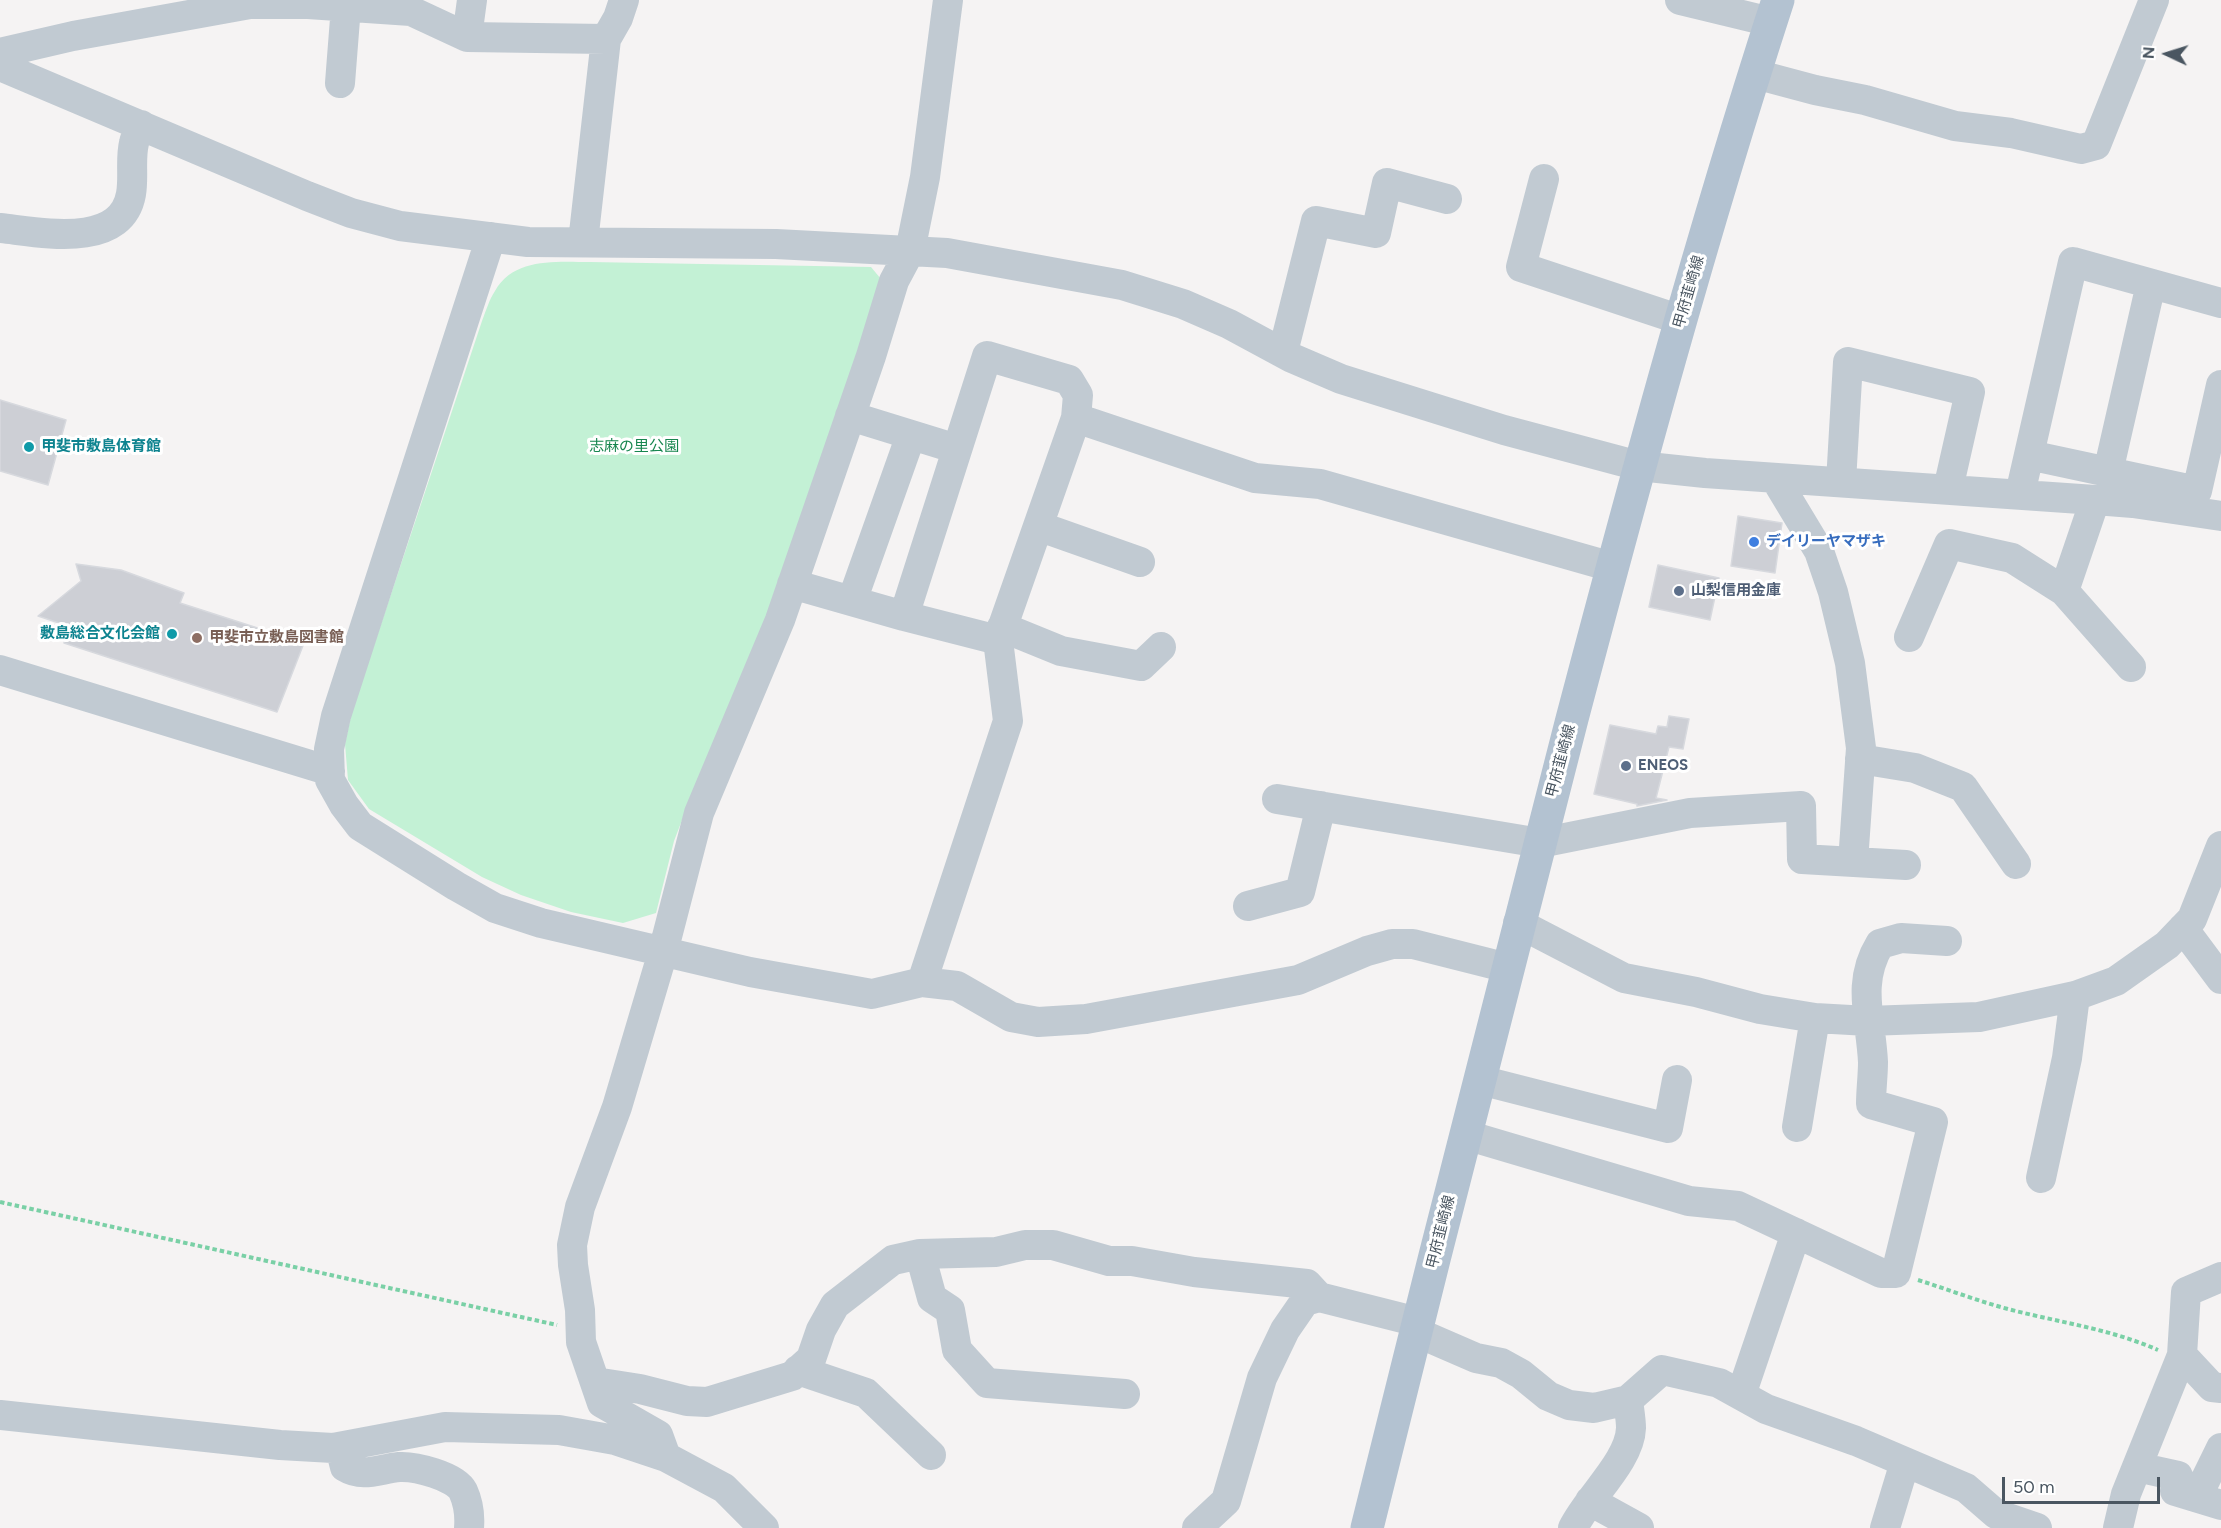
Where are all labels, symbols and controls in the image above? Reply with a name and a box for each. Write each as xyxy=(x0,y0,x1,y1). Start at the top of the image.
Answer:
north arrow xyxy=(2137,24,2197,84)
text: N xyxy=(2139,46,2158,60)
street label: 甲府韮崎線 xyxy=(1670,253,1708,331)
place label: 甲斐市敷島体育館 xyxy=(41,438,161,456)
park label: 志麻の里公園 xyxy=(589,438,679,456)
marker: 甲斐市敷島体育館 xyxy=(22,440,36,454)
place label: デイリーヤマザキ xyxy=(1766,533,1886,551)
marker: デイリーヤマザキ xyxy=(1747,535,1761,549)
place label: 山梨信用金庫 xyxy=(1691,582,1781,600)
marker: 山梨信用金庫 xyxy=(1672,584,1686,598)
place label: 敷島総合文化会館 xyxy=(40,625,160,643)
marker: 敷島総合文化会館 xyxy=(165,627,179,641)
place label: 甲斐市立敷島図書館 xyxy=(209,629,344,647)
marker: 甲斐市立敷島図書館 xyxy=(190,631,204,645)
street label: 甲府韮崎線 xyxy=(1543,722,1579,800)
place label: ENEOS xyxy=(1638,757,1688,775)
marker: ENEOS xyxy=(1619,759,1633,773)
street label: 甲府韮崎線 xyxy=(1423,1193,1459,1271)
scale bar xyxy=(2005,1465,2162,1503)
text: 50 m xyxy=(2013,1476,2055,1498)

